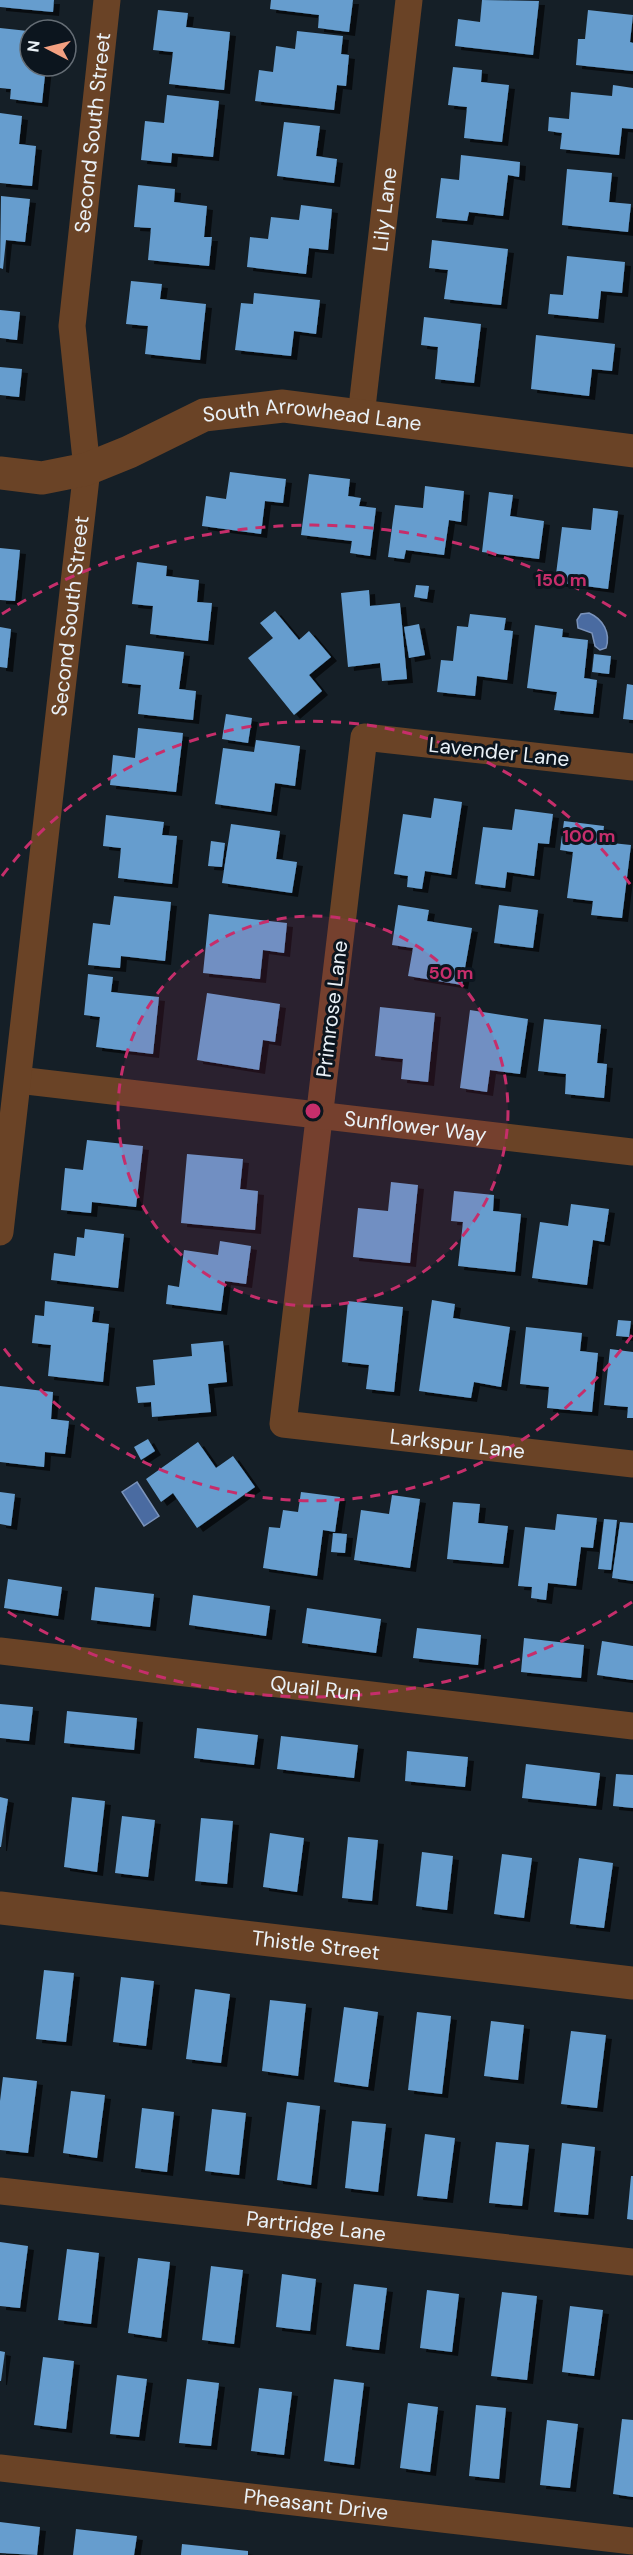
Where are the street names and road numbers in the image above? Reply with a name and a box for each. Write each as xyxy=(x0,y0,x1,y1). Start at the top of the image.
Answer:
street label: Second South Street xyxy=(68,31,117,235)
street label: Lily Lane xyxy=(366,166,404,253)
street label: South Arrowhead Lane xyxy=(201,392,423,438)
street label: Second South Street xyxy=(45,514,96,718)
street label: Lavender Lane xyxy=(427,731,571,773)
street label: Primrose Lane xyxy=(310,939,354,1079)
street label: Sunflower Way xyxy=(343,1104,488,1149)
street label: Larkspur Lane xyxy=(388,1422,527,1466)
street label: Quail Run xyxy=(269,1669,363,1708)
street label: Thistle Street xyxy=(250,1924,381,1967)
street label: Partridge Lane xyxy=(245,2205,387,2248)
street label: Pheasant Drive xyxy=(242,2482,390,2527)

